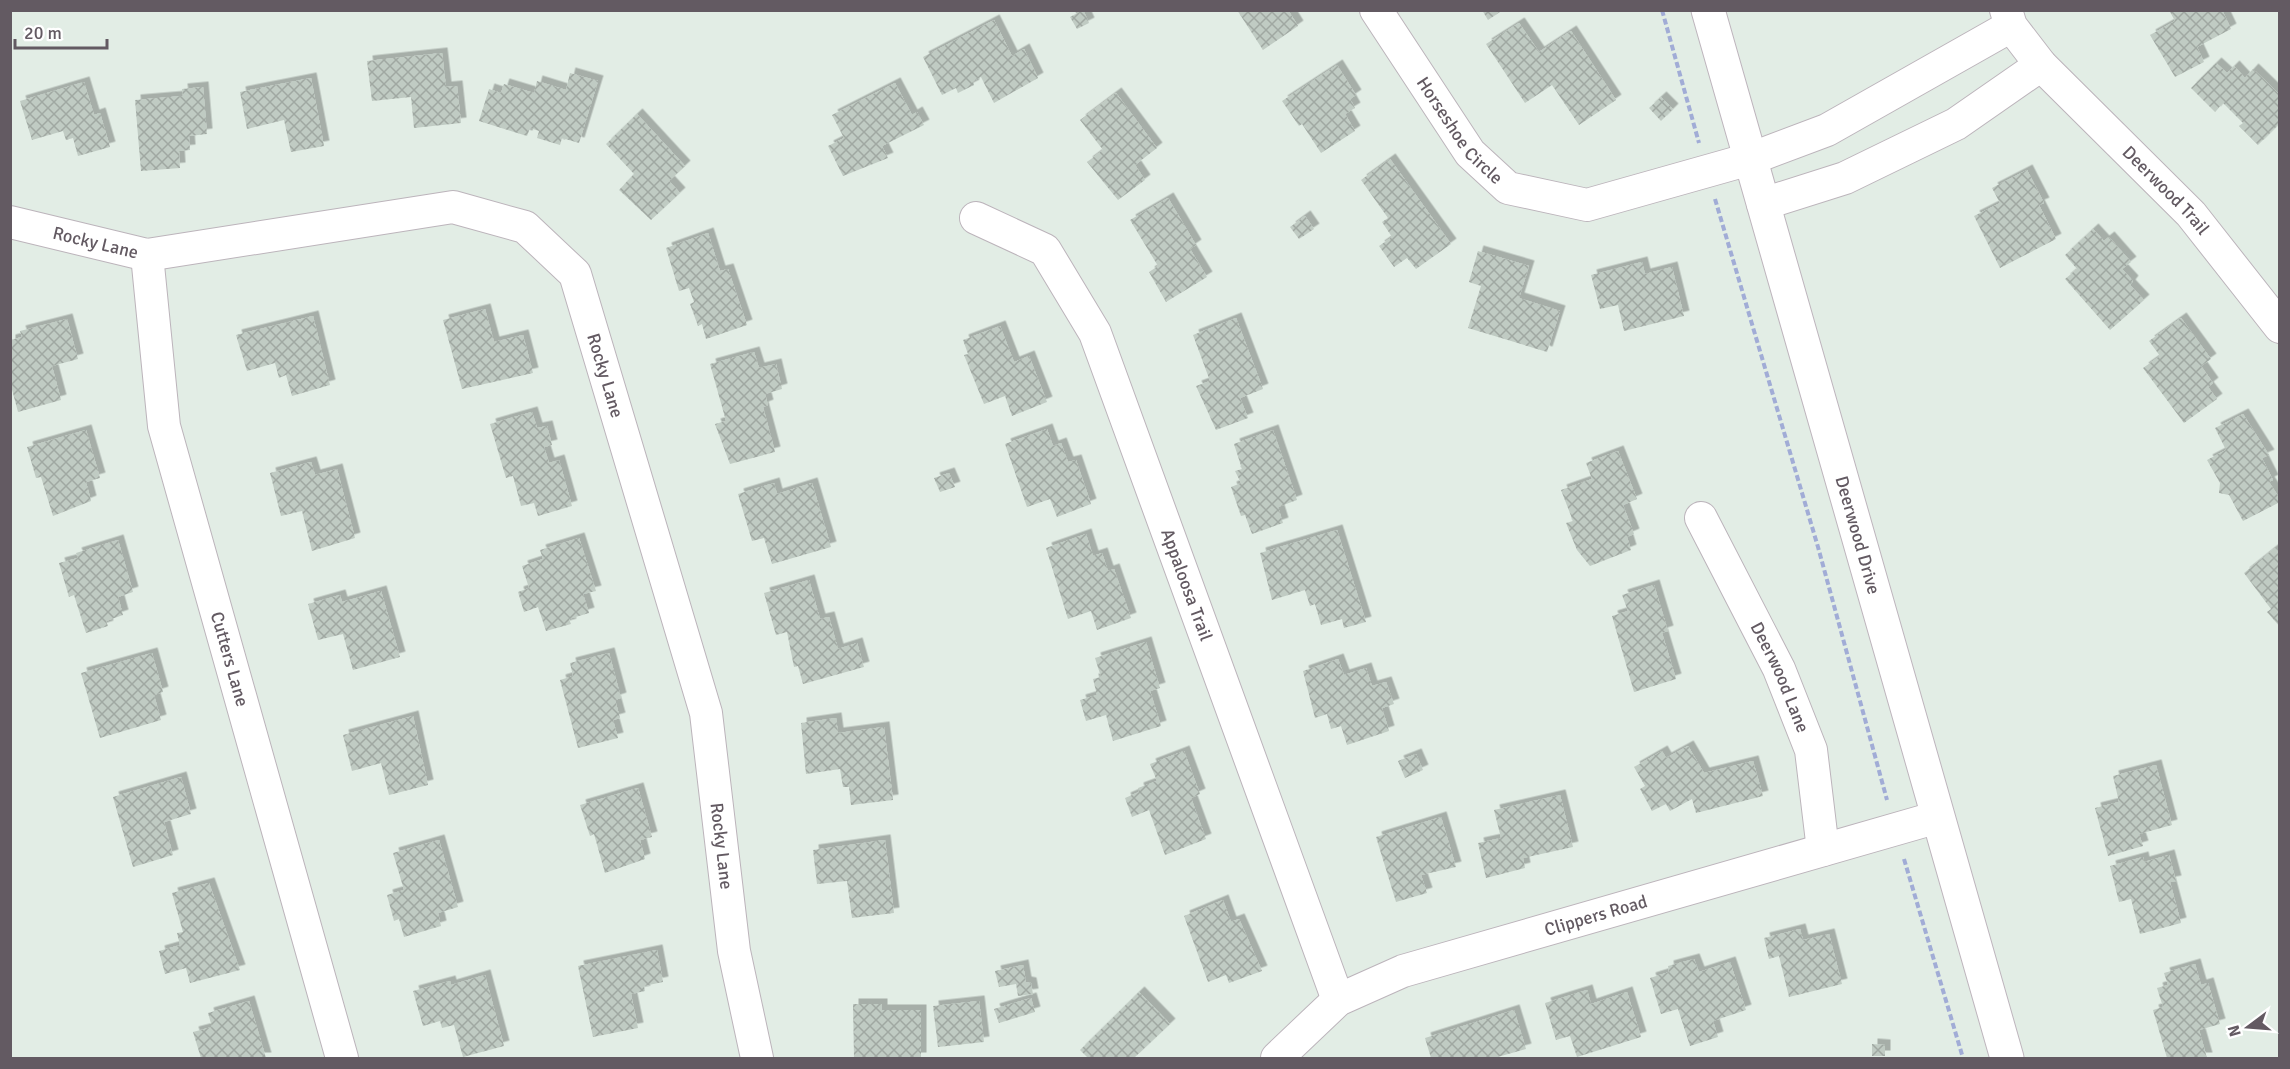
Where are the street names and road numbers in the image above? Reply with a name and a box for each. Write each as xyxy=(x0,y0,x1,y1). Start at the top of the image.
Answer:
street label: Horseshoe Circle xyxy=(1412,73,1507,189)
street label: Deerwood Trail xyxy=(2118,141,2214,239)
street label: Rocky Lane xyxy=(51,222,140,263)
street label: Rocky Lane xyxy=(582,331,628,420)
street label: Deerwood Drive xyxy=(1830,473,1885,597)
street label: Appaloosa Trail xyxy=(1156,526,1217,644)
street label: Cutters Lane xyxy=(206,609,253,709)
street label: Deerwood Lane xyxy=(1746,618,1814,736)
street label: Rocky Lane xyxy=(706,801,738,890)
street label: Clippers Road xyxy=(1542,890,1650,941)

